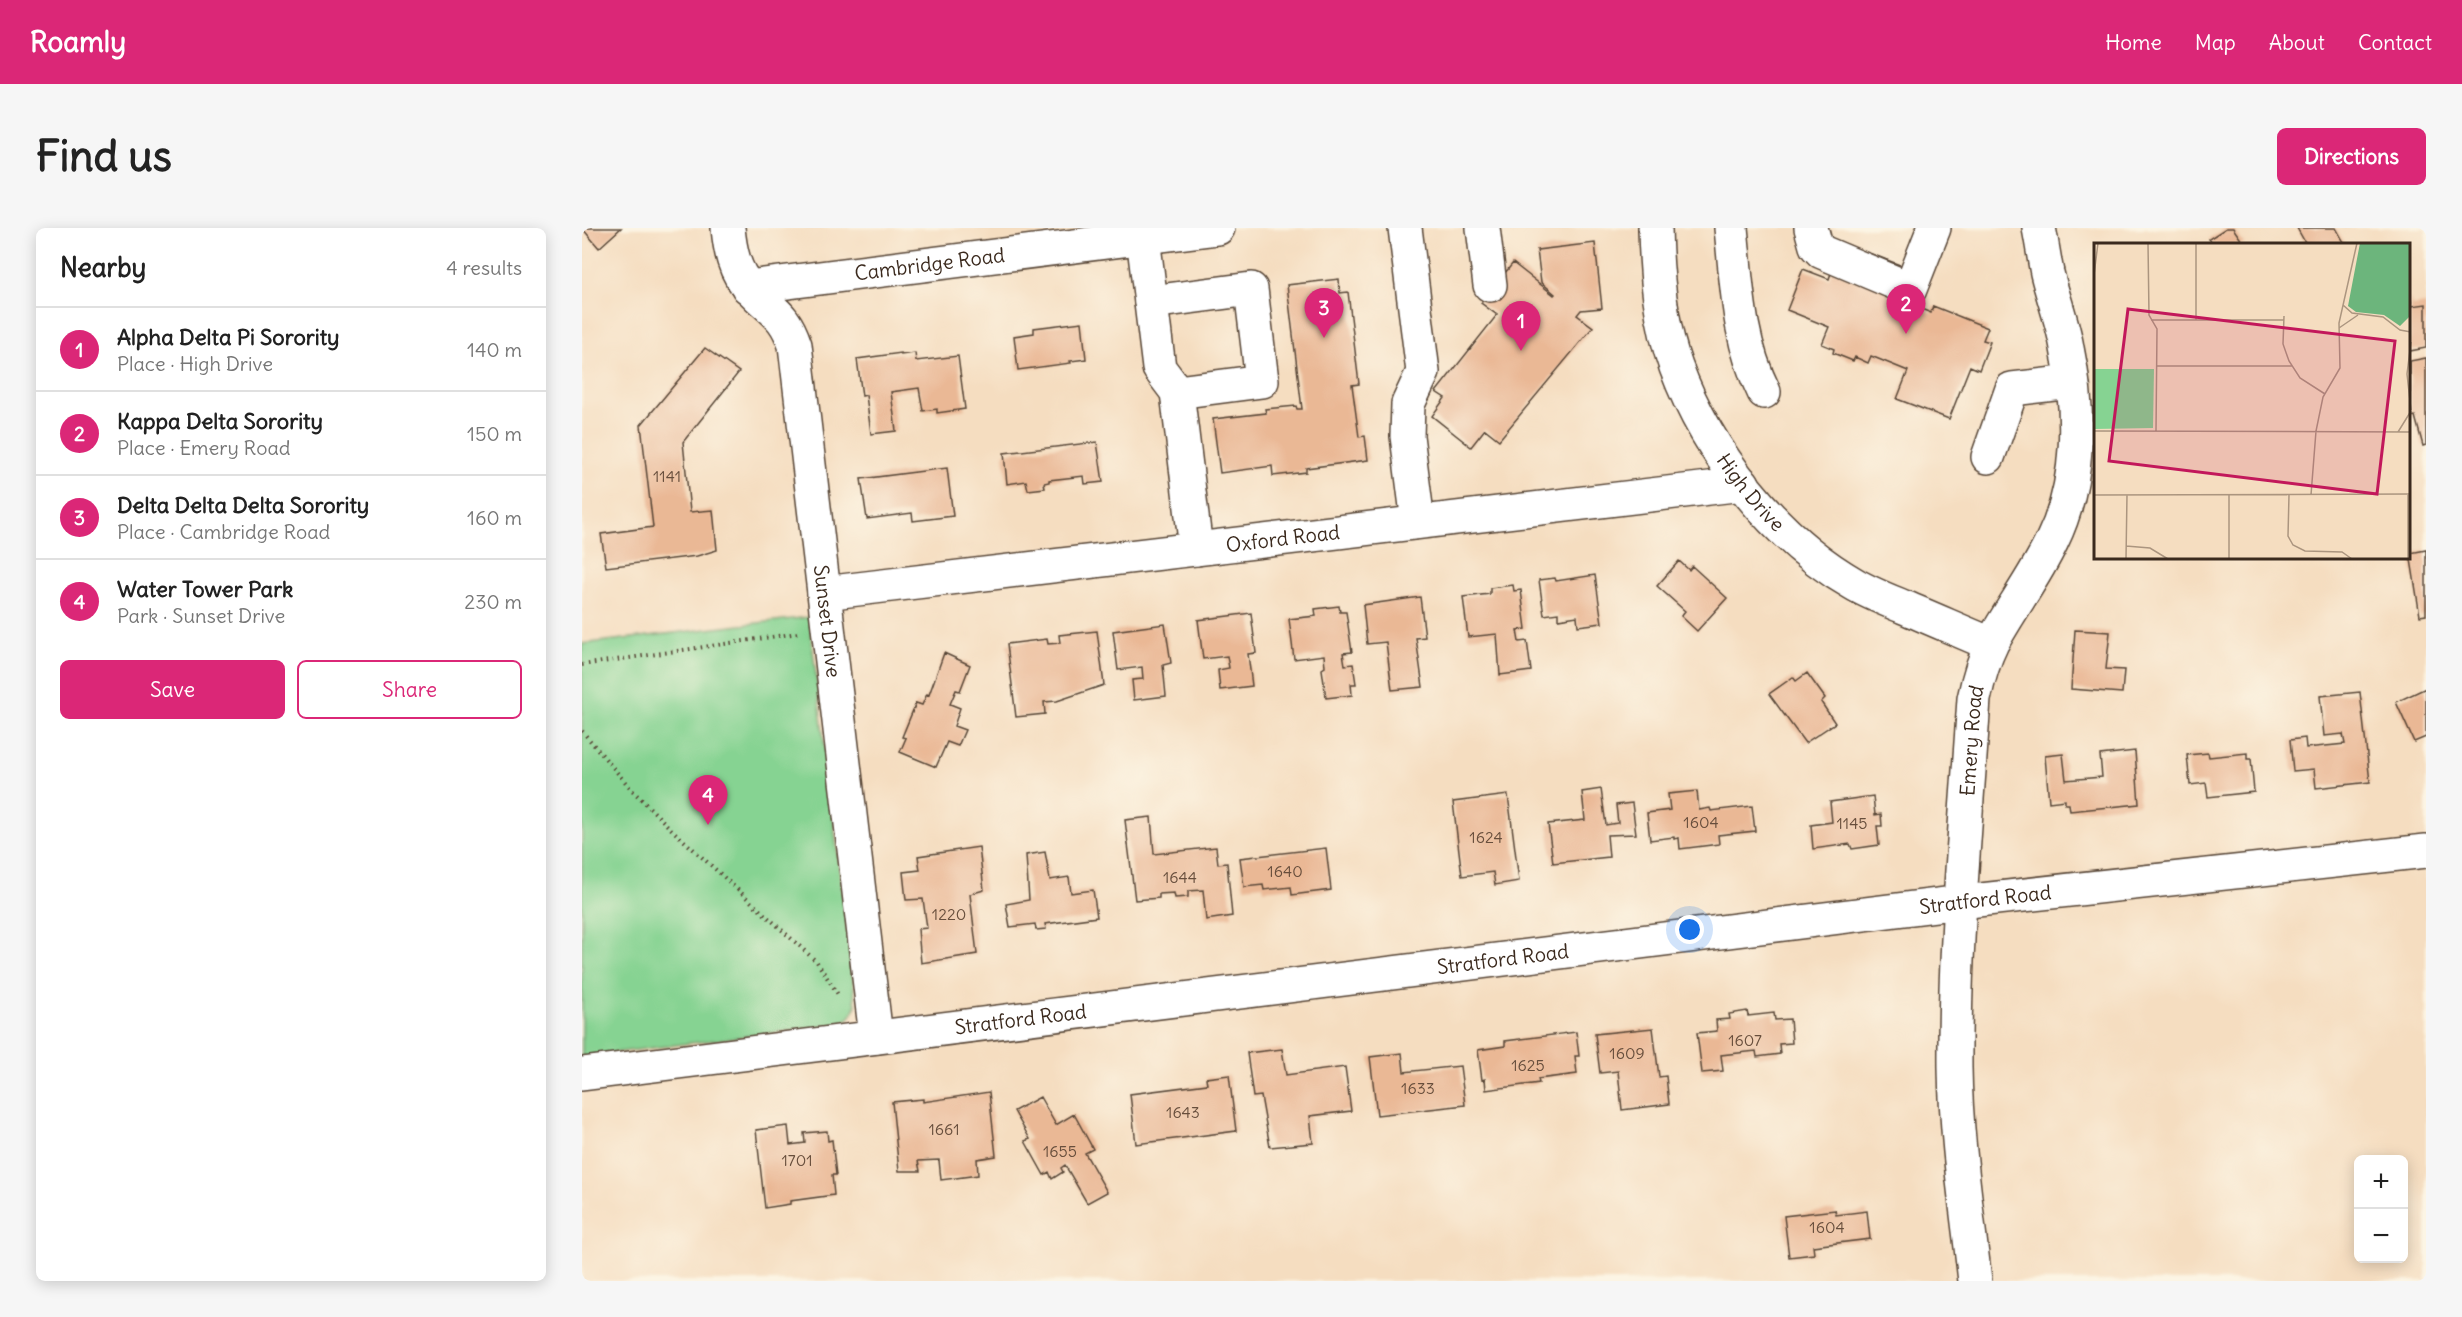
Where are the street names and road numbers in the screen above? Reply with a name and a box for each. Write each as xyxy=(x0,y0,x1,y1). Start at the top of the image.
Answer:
street label: Cambridge Road xyxy=(853,242,1006,286)
street label: High Drive xyxy=(1712,448,1790,536)
street label: Oxford Road xyxy=(1225,519,1341,557)
street label: Sunset Drive xyxy=(809,563,847,679)
street label: Emery Road xyxy=(1954,682,1989,797)
street label: Stratford Road xyxy=(1918,879,2053,919)
street label: Stratford Road xyxy=(1435,938,1570,979)
street label: Stratford Road xyxy=(953,998,1088,1039)

